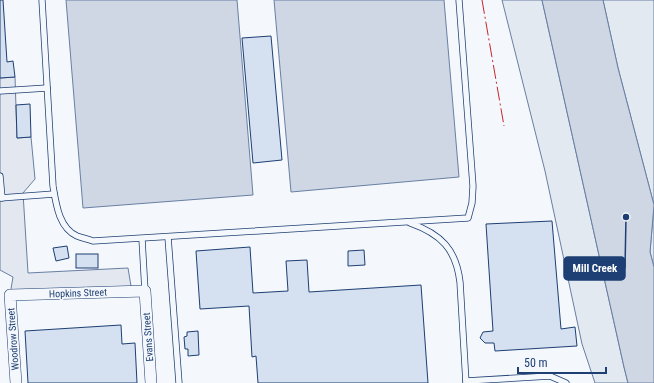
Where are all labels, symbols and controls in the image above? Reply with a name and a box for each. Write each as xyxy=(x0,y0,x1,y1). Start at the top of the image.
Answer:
callout: Mill Creek xyxy=(564,257,625,280)
text: Mill Creek xyxy=(573,262,618,275)
street label: Hopkins Street xyxy=(49,286,107,300)
street label: Woodrow Street xyxy=(5,307,21,371)
street label: Evans Street xyxy=(141,312,155,362)
scale bar xyxy=(518,349,606,375)
text: 50 m xyxy=(524,356,548,370)

